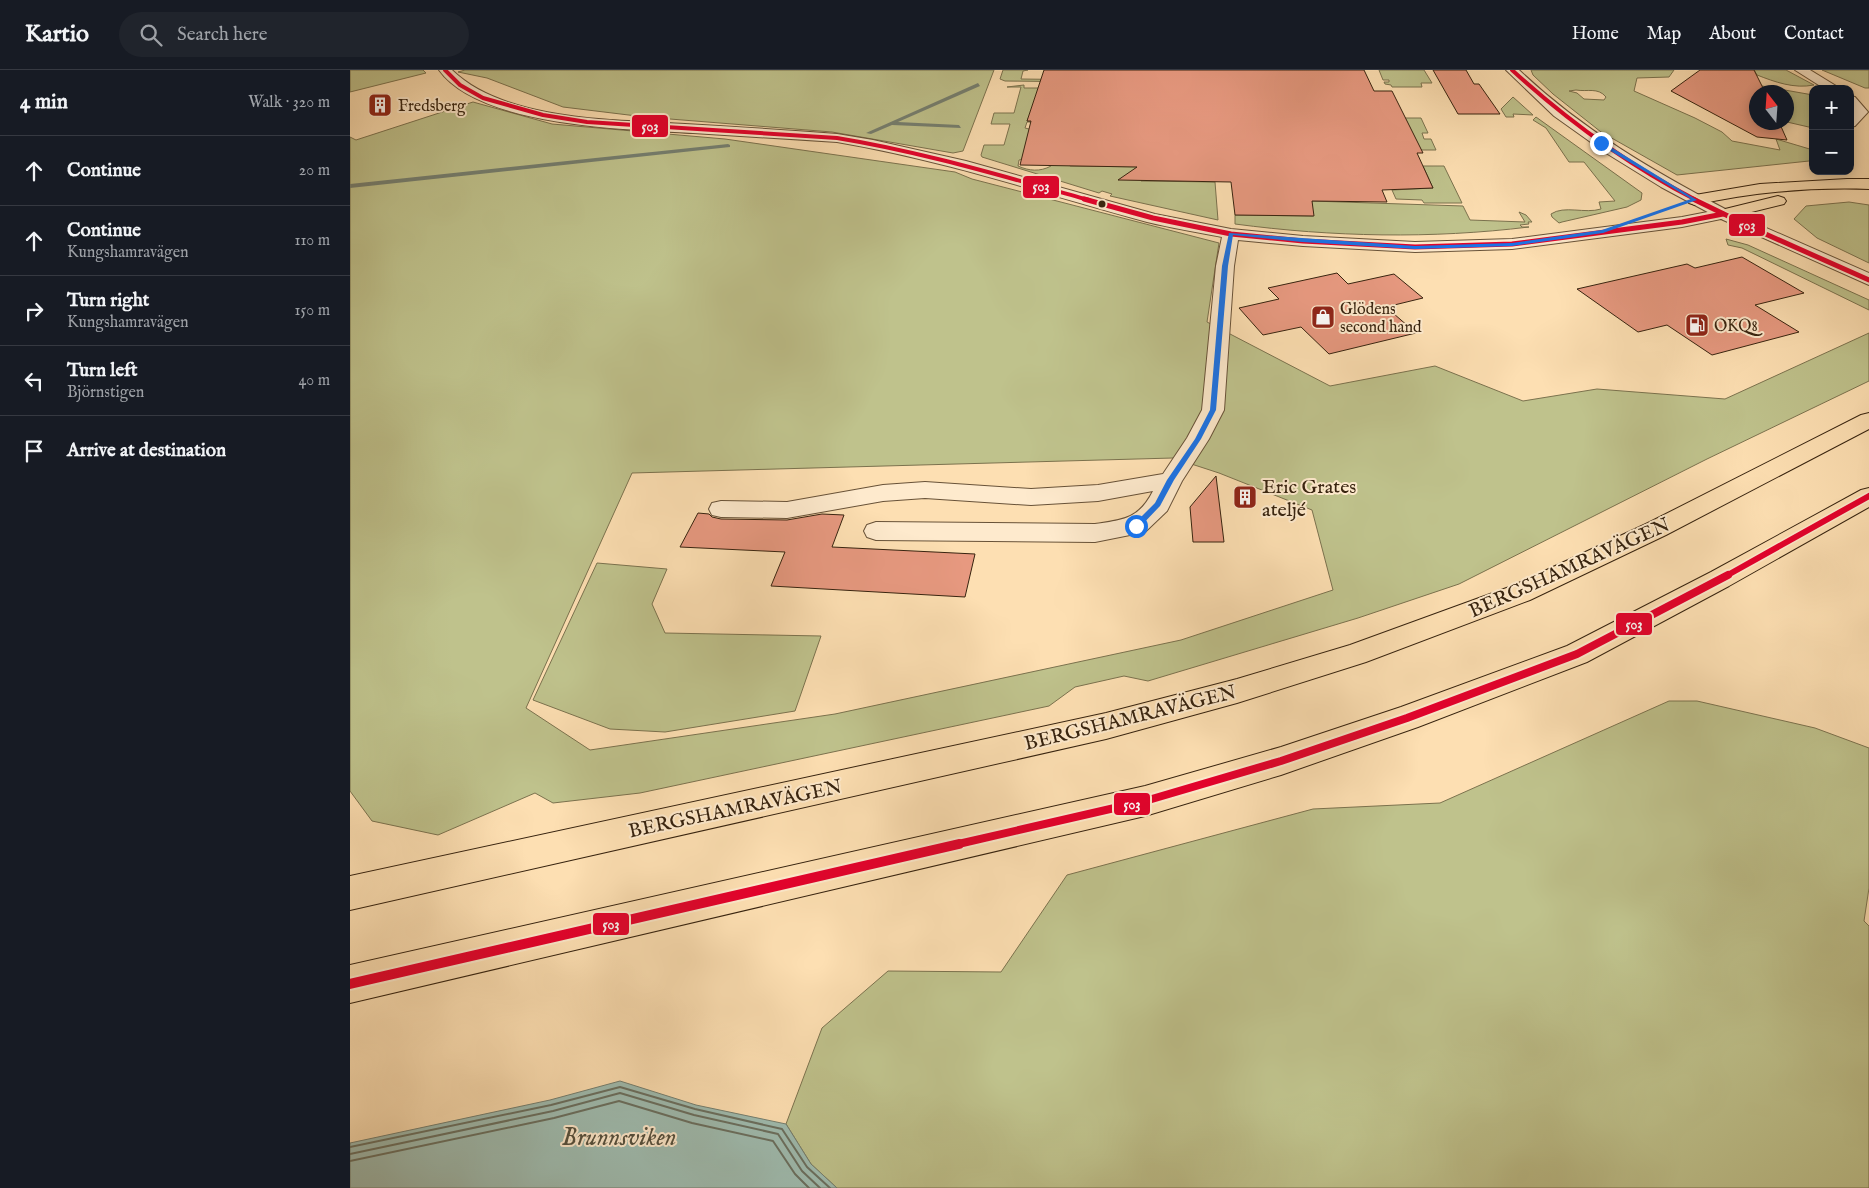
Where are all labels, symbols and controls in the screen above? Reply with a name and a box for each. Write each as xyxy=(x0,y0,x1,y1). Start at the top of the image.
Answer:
search box xyxy=(119,12,469,57)
text: Kartio xyxy=(25,19,89,50)
icon: search xyxy=(137,21,165,49)
text: Search here xyxy=(177,23,268,47)
text: Home xyxy=(1572,23,1619,46)
text: Map xyxy=(1647,23,1681,46)
text: About xyxy=(1709,23,1756,46)
text: Contact xyxy=(1784,23,1844,46)
north arrow xyxy=(1749,85,1794,130)
map controls xyxy=(1809,85,1854,175)
button: + xyxy=(1809,85,1854,130)
text: 4 min xyxy=(20,89,68,116)
building icon: Fredsberg xyxy=(367,92,393,118)
text: Walk · 320 m xyxy=(248,93,330,113)
place label: Fredsberg xyxy=(398,97,466,117)
line badge: 503 xyxy=(631,114,669,138)
text: 503 xyxy=(641,118,659,136)
button: − xyxy=(1809,130,1854,175)
route end xyxy=(1590,132,1613,155)
icon: ahead xyxy=(20,157,48,185)
text: Continue xyxy=(67,159,141,183)
text: 20 m xyxy=(299,161,330,181)
line badge: 503 xyxy=(1022,175,1060,199)
text: 503 xyxy=(1032,178,1050,196)
unlabelled marker xyxy=(1097,199,1107,209)
line badge: 503 xyxy=(1728,213,1766,237)
text: 503 xyxy=(1738,217,1756,235)
text: Continue xyxy=(67,219,141,243)
icon: ahead xyxy=(20,227,48,255)
text: 110 m xyxy=(294,231,330,251)
text: Kungshamravägen xyxy=(67,243,189,263)
text: Turn right xyxy=(67,289,149,313)
icon: right xyxy=(20,297,48,325)
place label: Glödens second hand xyxy=(1340,300,1422,338)
text: 150 m xyxy=(295,301,330,321)
shop icon: Glödens second hand xyxy=(1310,304,1336,330)
fuel station icon: OKQ8 xyxy=(1684,312,1710,338)
text: Kungshamravägen xyxy=(67,313,189,333)
place label: OKQ8 xyxy=(1714,317,1763,337)
text: Turn left xyxy=(67,359,138,383)
icon: left xyxy=(20,367,48,395)
text: 40 m xyxy=(298,371,330,391)
text: Björnstigen xyxy=(67,383,144,403)
icon: arrive xyxy=(20,437,48,465)
text: Arrive at destination xyxy=(67,439,226,463)
place label: Eric Grates ateljé xyxy=(1262,475,1356,523)
building icon: Eric Grates ateljé xyxy=(1232,484,1258,510)
street label: BERGSHAMRAVÄGEN xyxy=(1465,513,1674,624)
route start xyxy=(1125,515,1148,538)
line badge: 503 xyxy=(1615,612,1653,636)
text: 503 xyxy=(1625,616,1643,634)
street label: BERGSHAMRAVÄGEN xyxy=(1022,680,1239,757)
street label: BERGSHAMRAVÄGEN xyxy=(626,775,844,844)
line badge: 503 xyxy=(1113,792,1151,816)
text: 503 xyxy=(1123,796,1141,814)
line badge: 503 xyxy=(592,912,630,936)
text: 503 xyxy=(602,916,620,934)
water label: Brunnsviken xyxy=(561,1122,677,1154)

